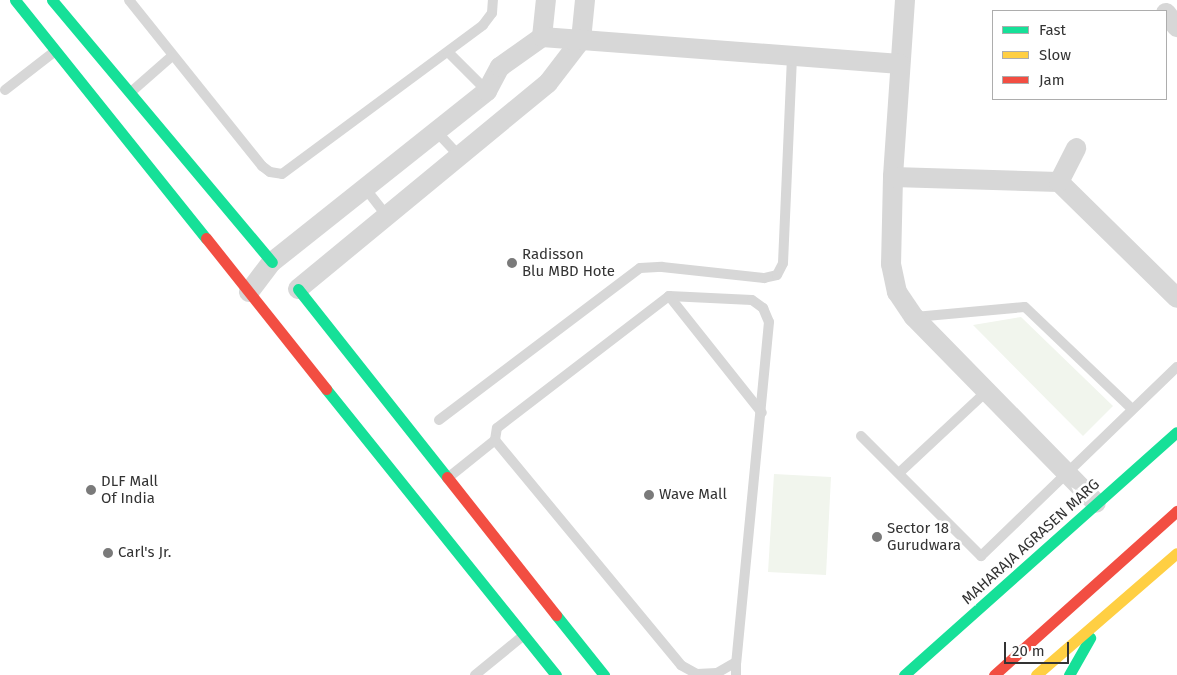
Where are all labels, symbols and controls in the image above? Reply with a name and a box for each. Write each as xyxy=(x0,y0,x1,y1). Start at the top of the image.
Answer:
legend xyxy=(992,10,1167,100)
text: Fast xyxy=(1039,21,1066,39)
text: Slow xyxy=(1039,46,1071,64)
text: Jam xyxy=(1039,71,1065,89)
place label: Radisson Blu MBD Hote xyxy=(522,245,615,280)
marker: Radisson Blu MBD Hote xyxy=(506,257,518,269)
place label: DLF Mall Of India xyxy=(101,472,158,507)
street label: MAHARAJA AGRASEN MARG xyxy=(959,476,1103,608)
marker: DLF Mall Of India xyxy=(85,484,97,496)
place label: Wave Mall xyxy=(659,486,727,504)
marker: Wave Mall xyxy=(643,489,655,501)
place label: Sector 18 Gurudwara xyxy=(887,519,961,554)
marker: Sector 18 Gurudwara xyxy=(871,531,883,543)
place label: Carl's Jr. xyxy=(118,544,171,562)
marker: Carl's Jr. xyxy=(102,547,114,559)
scale bar xyxy=(1007,632,1072,664)
text: 20 m xyxy=(1012,642,1045,660)

